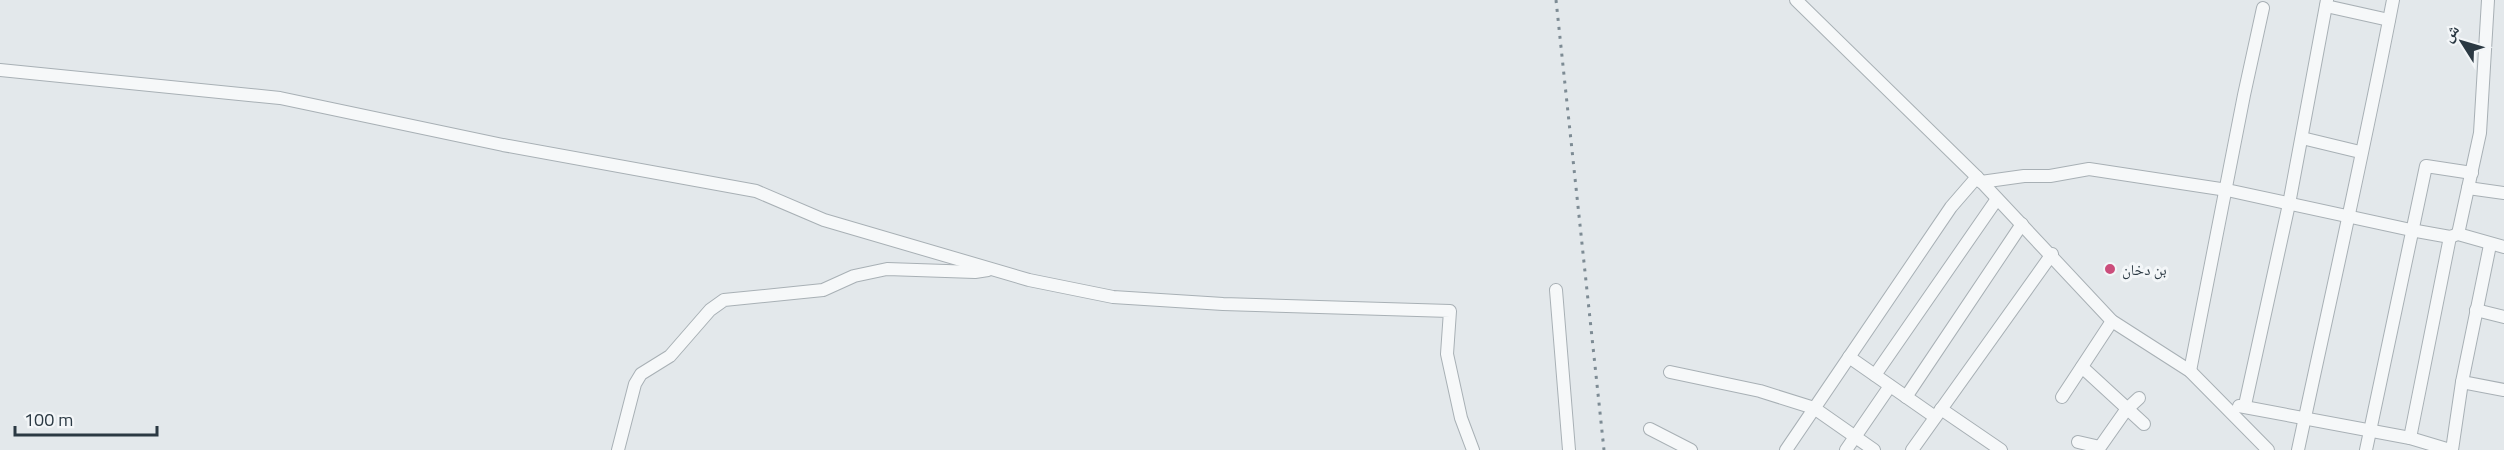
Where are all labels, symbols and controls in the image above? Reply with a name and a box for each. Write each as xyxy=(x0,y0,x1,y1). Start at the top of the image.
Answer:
north arrow xyxy=(2432,12,2492,72)
text: ش xyxy=(2435,19,2465,47)
place label: بن دخان xyxy=(2122,258,2167,281)
marker: بن دخان xyxy=(2103,262,2117,276)
scale bar xyxy=(15,399,158,437)
text: 100 m xyxy=(24,406,73,433)

